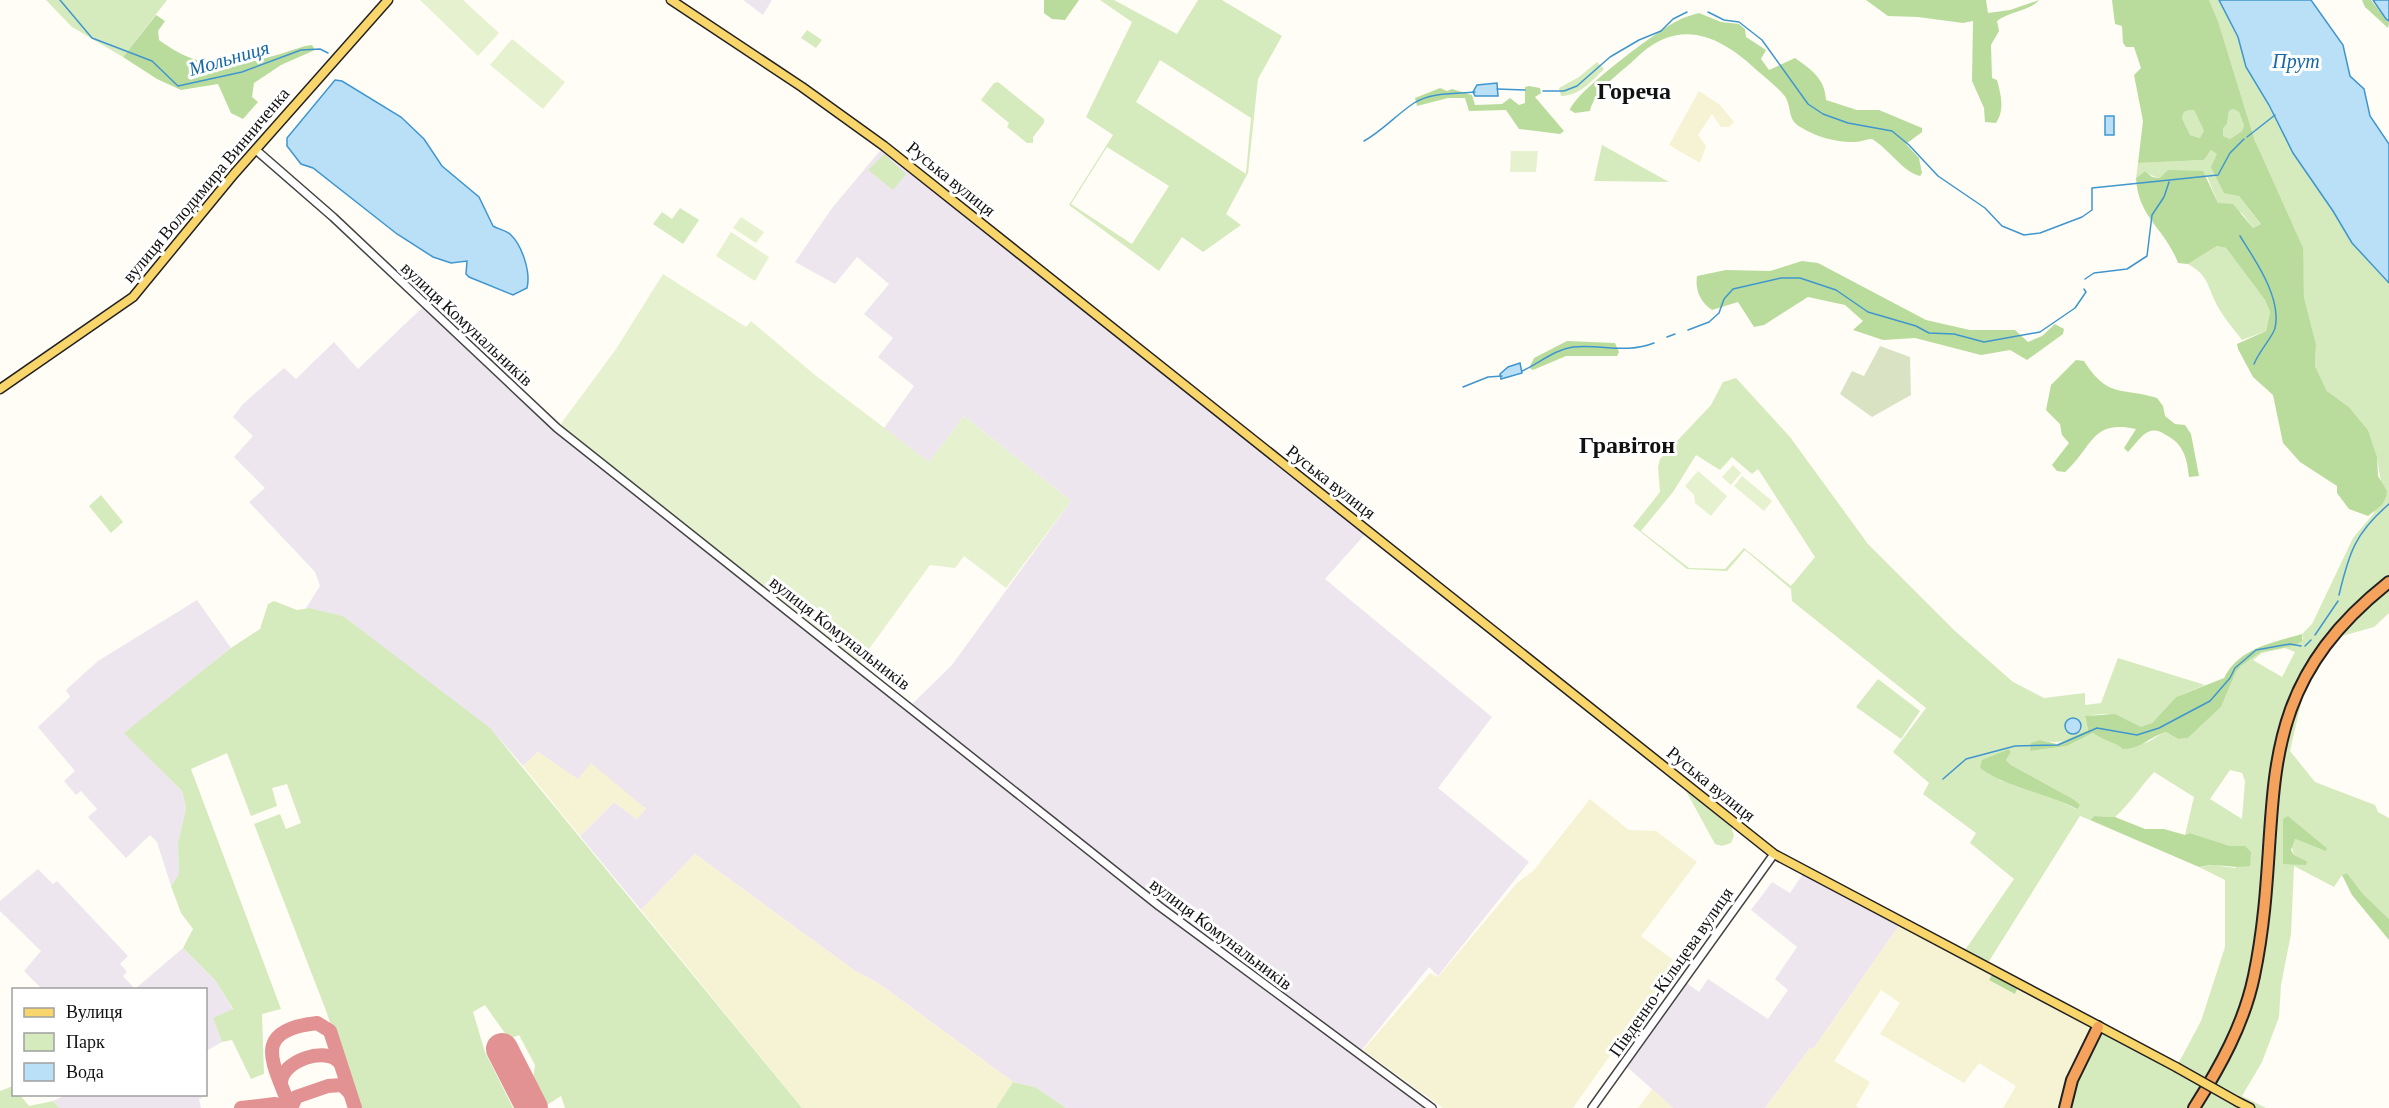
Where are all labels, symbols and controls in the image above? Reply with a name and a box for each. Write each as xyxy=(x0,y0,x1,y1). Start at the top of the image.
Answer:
water label: Мольниця xyxy=(185,36,272,81)
water label: Прут xyxy=(2271,50,2320,73)
district label: Гореча xyxy=(1597,77,1671,104)
street label: вулиця Володимира Винниченка xyxy=(119,84,293,286)
street label: Руська вулиця xyxy=(903,137,999,221)
street label: вулиця Комунальників xyxy=(397,258,537,390)
district label: Гравітон xyxy=(1579,431,1675,458)
street label: Руська вулиця xyxy=(1282,441,1380,523)
street label: вулиця Комунальників xyxy=(766,572,914,694)
street label: Руська вулиця xyxy=(1663,742,1759,826)
street label: вулиця Комунальників xyxy=(1146,874,1296,994)
street label: Південно-Кільцева вулиця xyxy=(1605,883,1737,1061)
legend xyxy=(12,988,207,1096)
text: Вулиця xyxy=(66,1002,123,1022)
text: Парк xyxy=(66,1032,105,1052)
text: Вода xyxy=(66,1062,104,1082)

